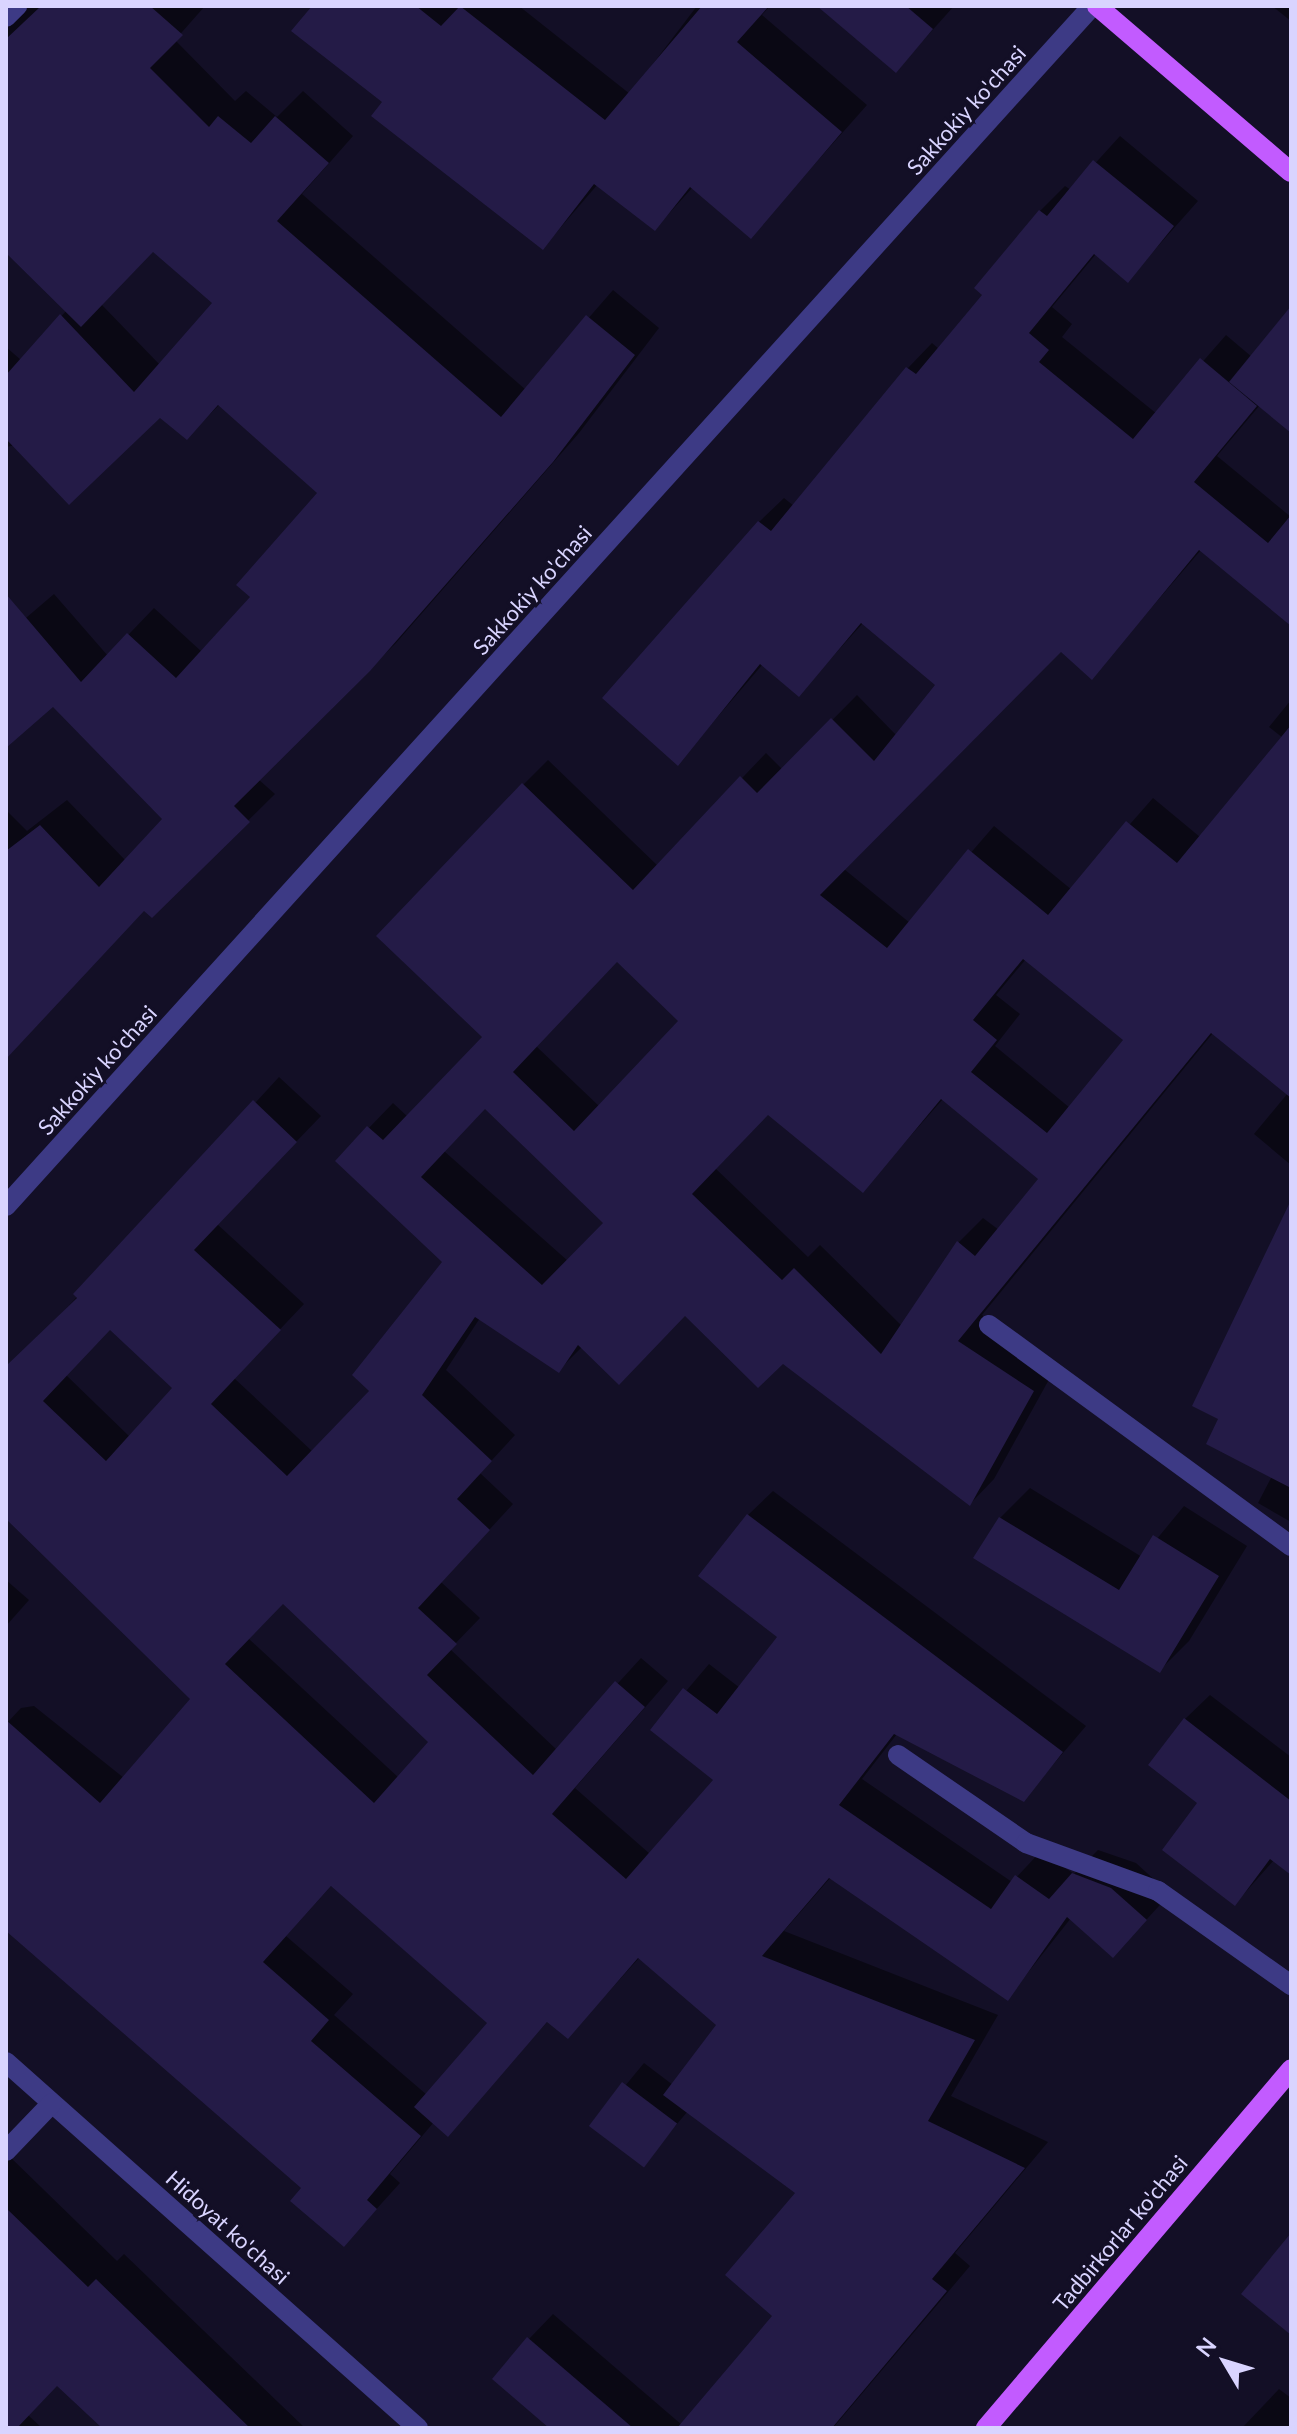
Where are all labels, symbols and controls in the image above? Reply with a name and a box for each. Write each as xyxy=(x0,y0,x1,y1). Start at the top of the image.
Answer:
street label: Sakkokiy ko'chasi xyxy=(901,40,1031,180)
street label: Sakkokiy ko'chasi xyxy=(467,520,597,660)
street label: Sakkokiy ko'chasi xyxy=(32,1000,162,1140)
street label: Tadbirkorlar ko'chasi xyxy=(1047,2150,1193,2316)
street label: Hidoyat ko'chasi xyxy=(161,2165,295,2289)
north arrow xyxy=(1185,2322,1265,2402)
text: N xyxy=(1190,2332,1222,2362)

